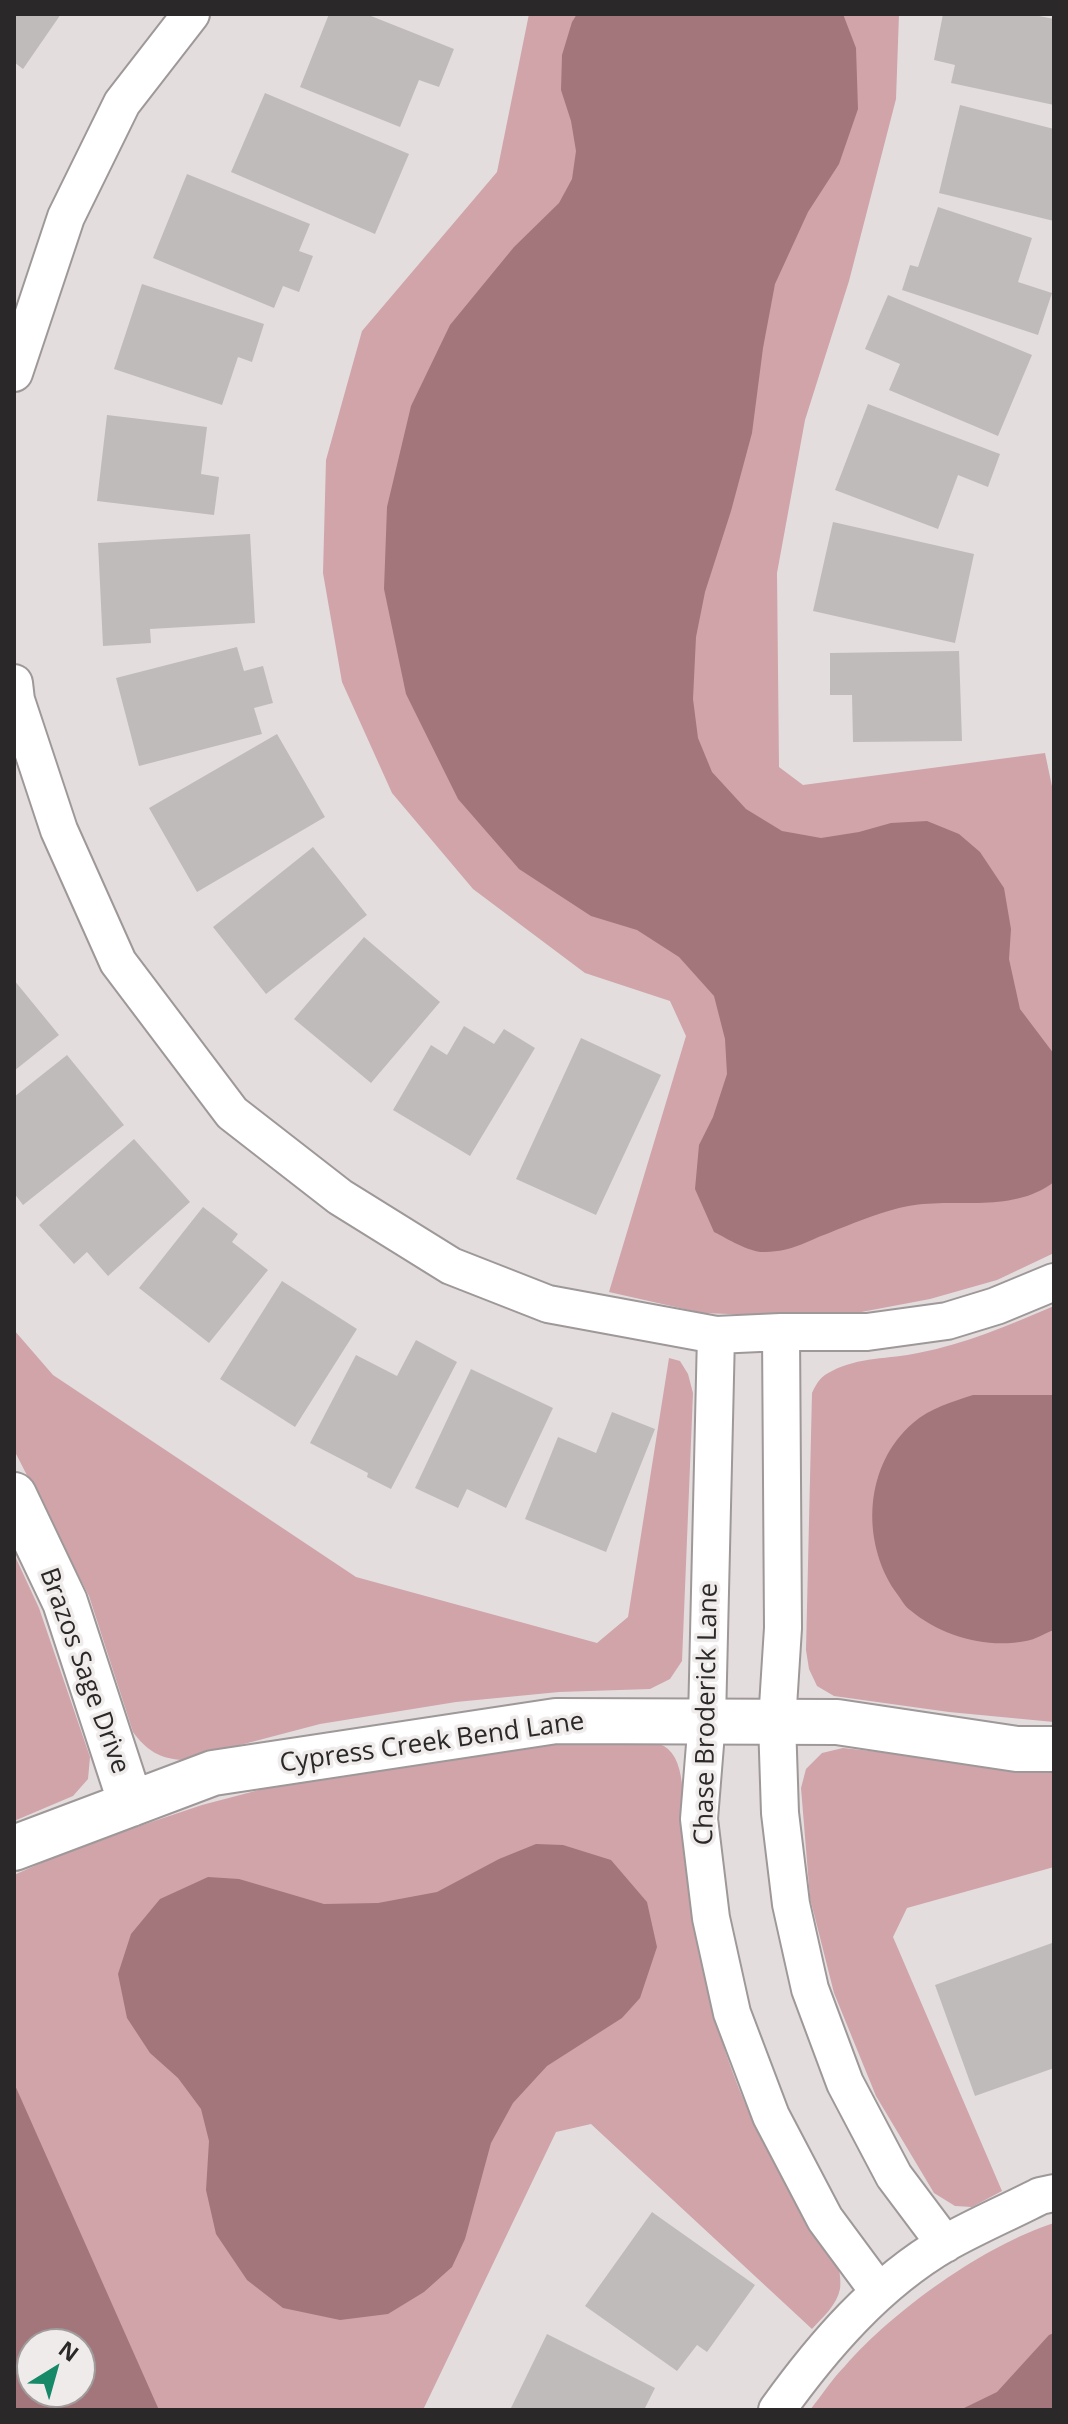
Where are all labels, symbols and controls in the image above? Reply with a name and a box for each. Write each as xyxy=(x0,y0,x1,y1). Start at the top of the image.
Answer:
street label: Brazos Sage Drive xyxy=(32,1564,136,1778)
street label: Chase Broderick Lane xyxy=(689,1582,725,1846)
street label: Cypress Creek Bend Lane xyxy=(278,1706,586,1780)
north arrow xyxy=(16,2328,96,2408)
text: N xyxy=(53,2333,85,2368)

